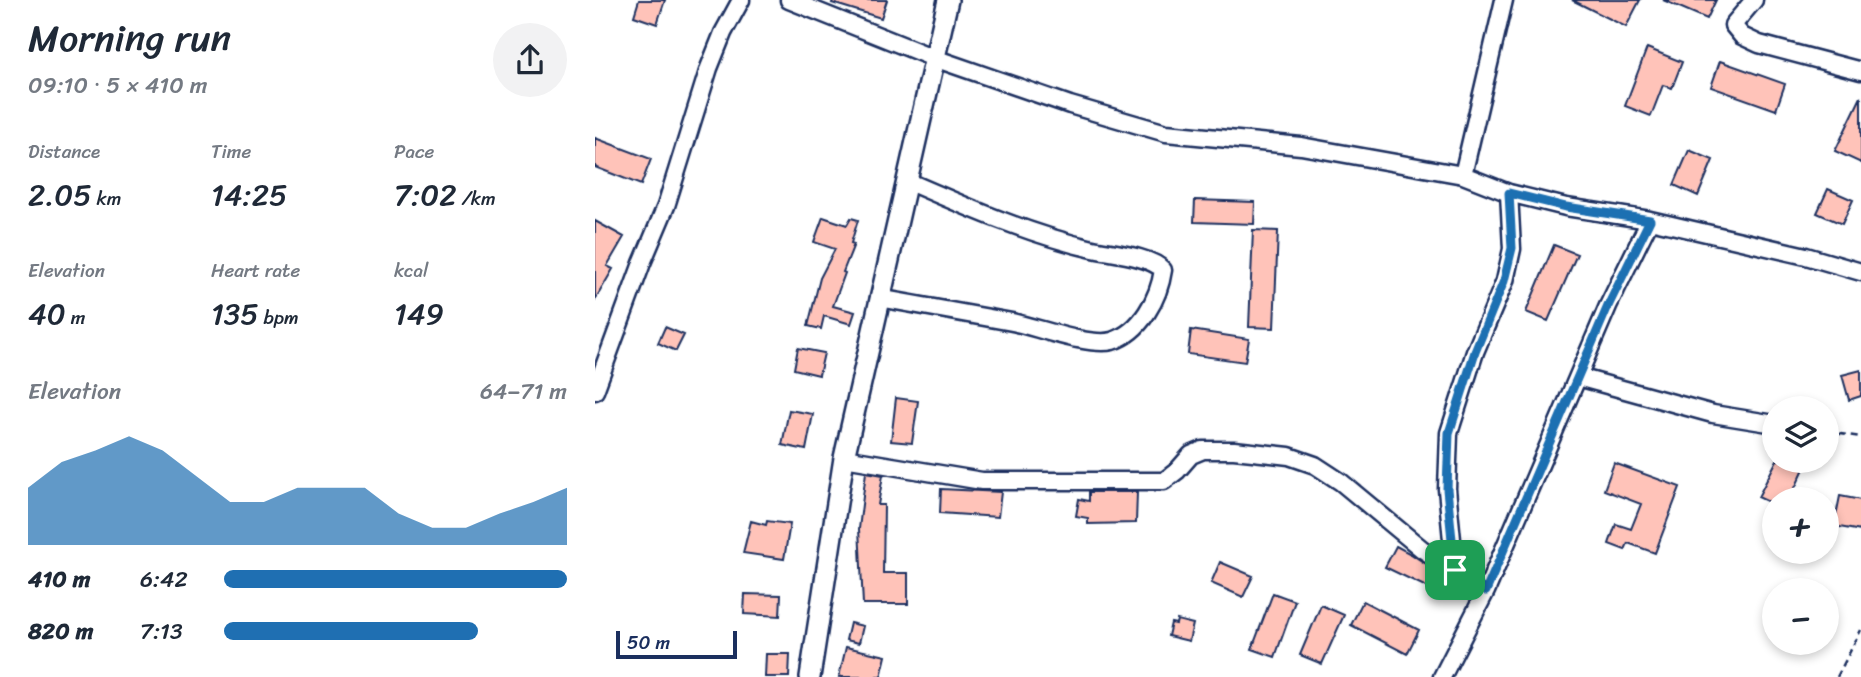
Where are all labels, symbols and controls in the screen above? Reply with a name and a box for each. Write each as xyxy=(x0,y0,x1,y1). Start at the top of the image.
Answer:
text: Morning run xyxy=(28,5,231,72)
button: share xyxy=(493,23,567,97)
text: 09:10 · 5 × 410 m xyxy=(28,65,207,106)
text: Distance xyxy=(28,135,100,168)
text: Time xyxy=(211,135,251,168)
text: Pace xyxy=(394,135,434,168)
text: 2.05 xyxy=(28,168,92,222)
text: 14:25 xyxy=(211,168,287,222)
text: 7:02 xyxy=(394,168,456,222)
text: km xyxy=(92,182,121,215)
text: /km xyxy=(456,182,496,215)
text: Elevation xyxy=(28,254,105,287)
text: Heart rate xyxy=(211,254,300,287)
text: kcal xyxy=(394,254,429,287)
text: 40 xyxy=(28,287,66,341)
text: 135 xyxy=(211,287,259,341)
text: 149 xyxy=(394,287,444,341)
text: m xyxy=(66,301,85,334)
text: bpm xyxy=(259,301,299,334)
text: Elevation xyxy=(28,371,121,412)
text: 64–71 m xyxy=(480,371,567,412)
map controls xyxy=(1762,396,1839,655)
button: layers xyxy=(1762,396,1839,473)
button: + xyxy=(1762,487,1839,564)
pin xyxy=(1425,540,1485,600)
icon: arrive xyxy=(1436,551,1474,589)
text: 410 m xyxy=(28,559,90,600)
text: 6:42 xyxy=(140,559,188,600)
button: − xyxy=(1762,578,1839,655)
text: 820 m xyxy=(28,611,93,652)
text: 7:13 xyxy=(140,611,183,652)
text: 50 m xyxy=(627,626,670,659)
scale bar xyxy=(616,628,737,660)

